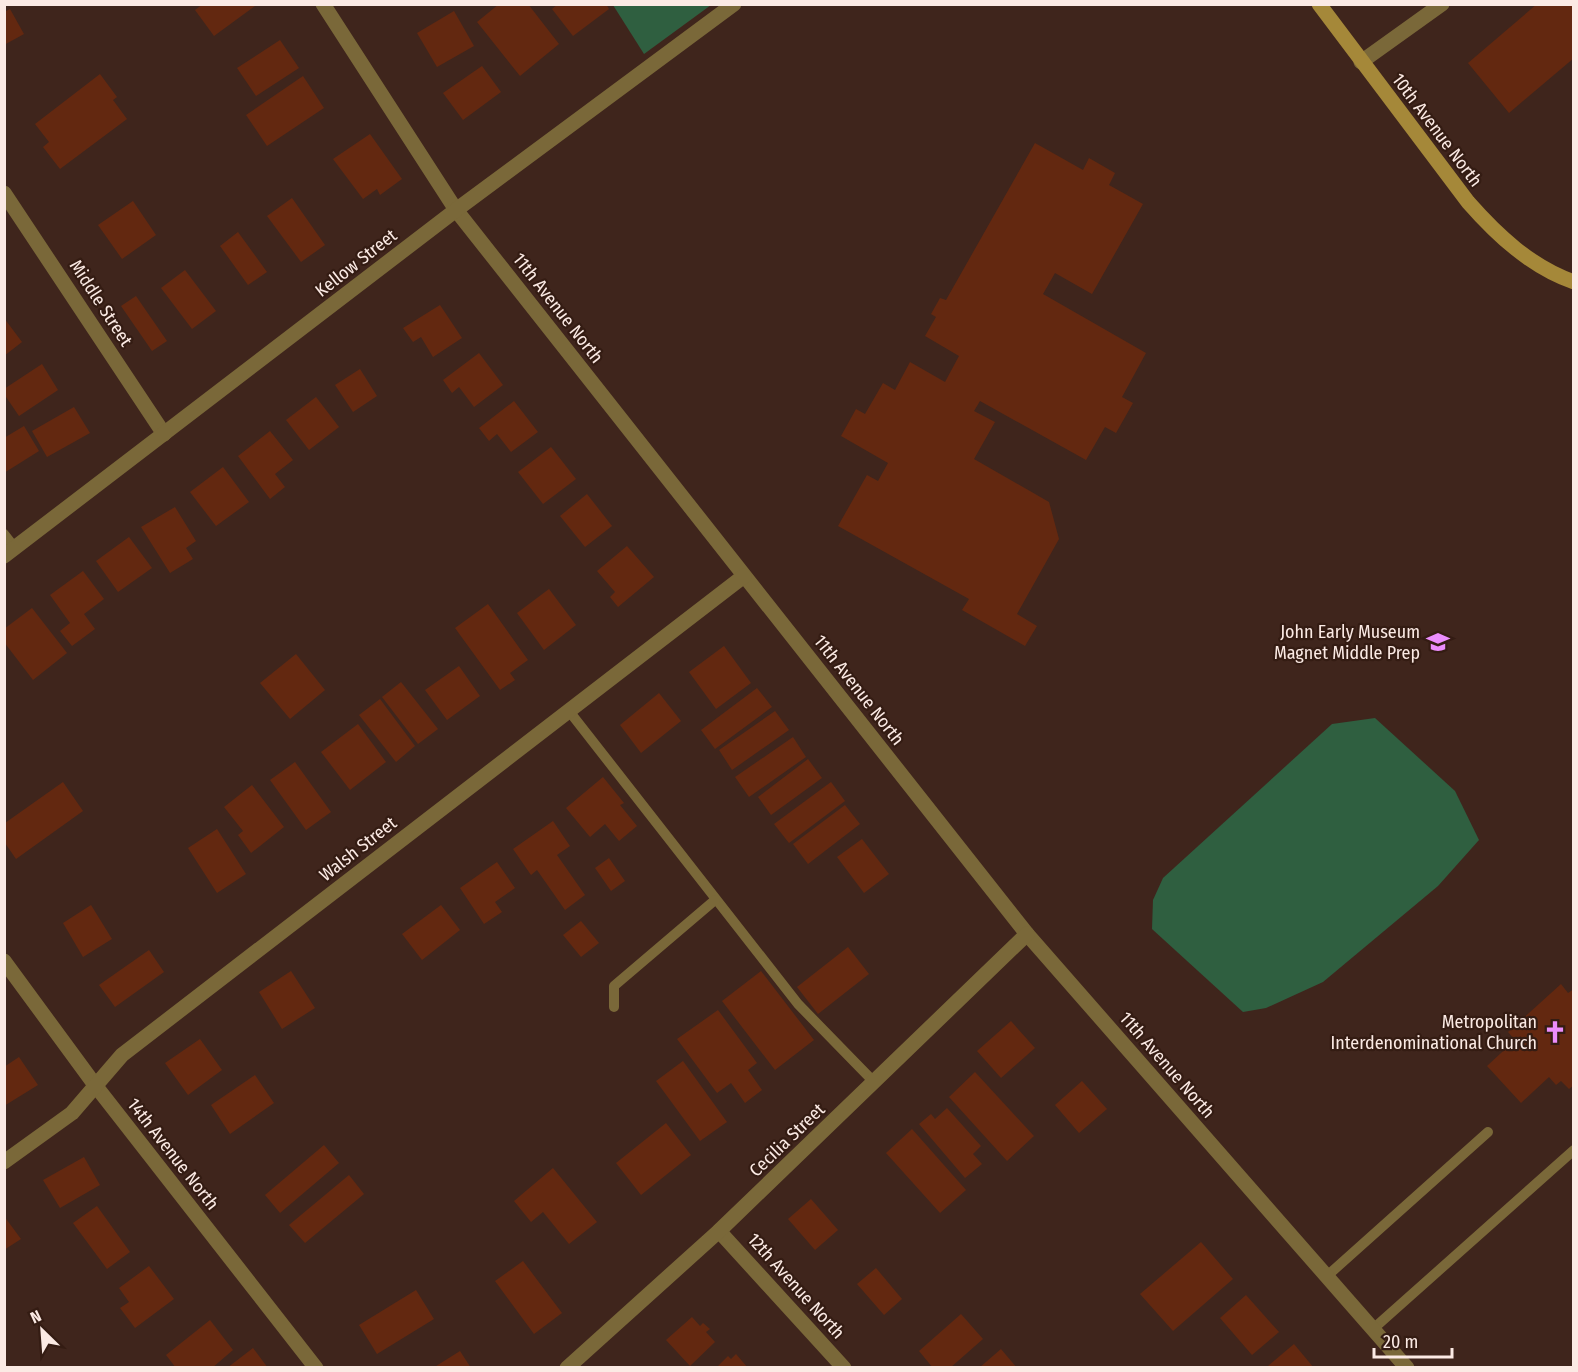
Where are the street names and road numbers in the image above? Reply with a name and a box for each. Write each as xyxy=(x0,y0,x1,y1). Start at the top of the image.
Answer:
street label: 10th Avenue North xyxy=(1387,69,1487,191)
street label: Kellow Street xyxy=(311,224,401,302)
street label: 11th Avenue North xyxy=(508,249,608,367)
street label: Middle Street xyxy=(65,256,137,350)
street label: 11th Avenue North xyxy=(809,631,909,749)
street label: Walsh Street xyxy=(315,812,401,886)
street label: 11th Avenue North xyxy=(1115,1007,1219,1123)
street label: 14th Avenue North xyxy=(123,1094,223,1214)
street label: Cecilia Street xyxy=(745,1098,829,1181)
street label: 12th Avenue North xyxy=(743,1229,849,1343)

